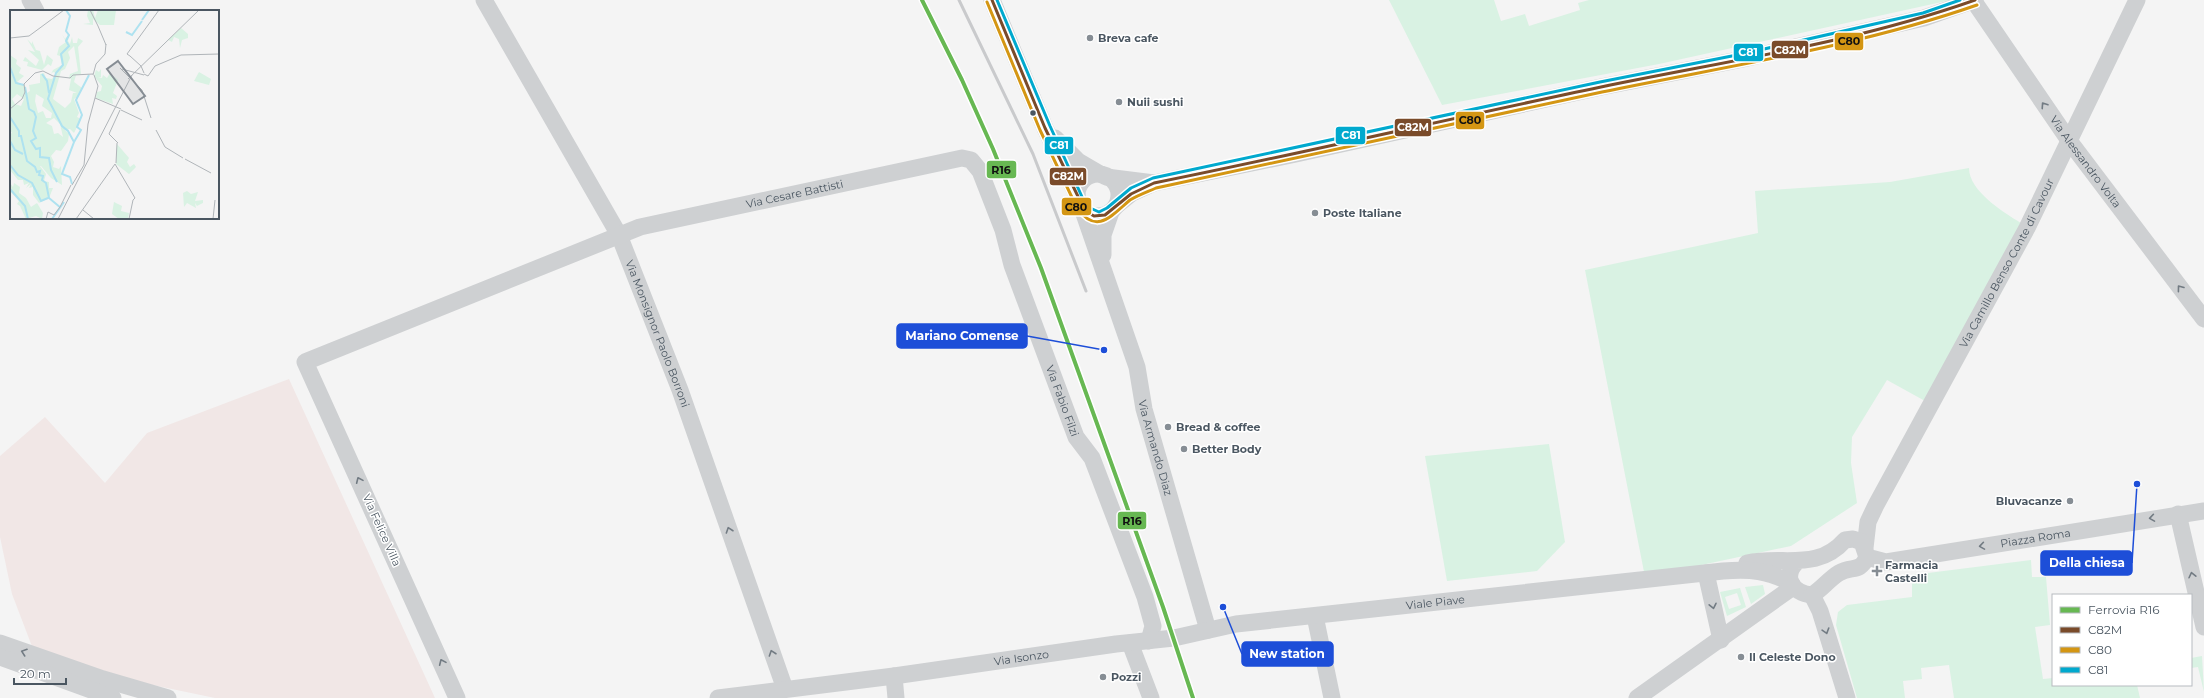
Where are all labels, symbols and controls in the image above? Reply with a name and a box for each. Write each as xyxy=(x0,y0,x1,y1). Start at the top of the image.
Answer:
inset map xyxy=(10,10,219,219)
place label: Breva cafe xyxy=(1098,31,1159,45)
line badge: C80 xyxy=(1834,32,1864,51)
marker: Breva cafe xyxy=(1085,33,1095,43)
text: C80 xyxy=(1838,34,1861,48)
line badge: C82M xyxy=(1771,40,1809,59)
line badge: C81 xyxy=(1733,43,1764,62)
text: C82M xyxy=(1774,43,1806,57)
text: C81 xyxy=(1738,45,1758,59)
place label: Nuii sushi xyxy=(1127,95,1183,109)
marker: Nuii sushi xyxy=(1114,97,1124,107)
one-way arrow xyxy=(2042,102,2049,109)
unlabelled marker xyxy=(1028,108,1038,118)
line badge: C80 xyxy=(1455,111,1485,130)
text: C80 xyxy=(1459,113,1482,127)
street label: Via Alessandro Volta xyxy=(2047,113,2124,211)
line badge: C82M xyxy=(1394,118,1432,137)
text: C82M xyxy=(1397,120,1429,134)
line badge: C81 xyxy=(1335,126,1366,145)
text: C81 xyxy=(1341,128,1361,142)
line badge: C81 xyxy=(1044,136,1074,155)
text: C81 xyxy=(1049,138,1069,152)
line badge: R16 xyxy=(986,160,1017,179)
text: R16 xyxy=(991,163,1011,177)
line badge: C82M xyxy=(1049,167,1087,186)
text: C82M xyxy=(1052,169,1084,183)
street label: Via Camillo Benso Conte di Cavour xyxy=(1956,176,2057,350)
street label: Via Cesare Battisti xyxy=(745,177,844,211)
line badge: C80 xyxy=(1061,197,1092,216)
text: C80 xyxy=(1065,200,1088,214)
place label: Poste Italiane xyxy=(1323,206,1402,220)
marker: Poste Italiane xyxy=(1310,208,1320,218)
street label: Via Monsignor Paolo Borroni xyxy=(622,258,693,409)
one-way arrow xyxy=(2178,285,2185,292)
callout: Mariano Comense xyxy=(897,324,1027,348)
text: Mariano Comense xyxy=(905,328,1019,343)
street label: Via Fabio Filzi xyxy=(1043,363,1082,438)
street label: Via Armando Diaz xyxy=(1136,399,1176,498)
place label: Bread & coffee xyxy=(1176,420,1261,434)
marker: Bread & coffee xyxy=(1163,422,1173,432)
place label: Better Body xyxy=(1192,442,1262,456)
marker: Better Body xyxy=(1179,444,1189,454)
one-way arrow xyxy=(356,477,364,484)
street label: Via Felice Villa xyxy=(360,492,404,568)
place label: Bluvacanze xyxy=(1996,494,2062,508)
marker: Bluvacanze xyxy=(2065,496,2075,506)
line badge: R16 xyxy=(1117,511,1147,530)
one-way arrow xyxy=(2148,513,2155,522)
text: R16 xyxy=(1122,514,1142,528)
street label: Piazza Roma xyxy=(1999,525,2072,551)
one-way arrow xyxy=(726,526,734,533)
one-way arrow xyxy=(1979,541,1985,550)
callout: Della chiesa xyxy=(2041,551,2132,575)
text: Della chiesa xyxy=(2049,555,2125,570)
place label: Farmacia Castelli xyxy=(1885,558,1938,585)
marker: Farmacia Castelli xyxy=(1872,566,1882,576)
one-way arrow xyxy=(2189,572,2197,578)
street label: Viale Piave xyxy=(1405,592,1466,612)
legend xyxy=(2052,594,2192,686)
text: Ferrovia R16 xyxy=(2088,602,2160,617)
one-way arrow xyxy=(1709,603,1717,609)
text: C82M xyxy=(2088,622,2122,637)
one-way arrow xyxy=(1821,627,1830,634)
callout: New station xyxy=(1242,642,1333,666)
text: C80 xyxy=(2088,642,2112,657)
text: New station xyxy=(1249,646,1325,661)
street label: Via Isonzo xyxy=(993,647,1050,669)
one-way arrow xyxy=(21,648,28,656)
one-way arrow xyxy=(768,649,777,656)
place label: Il Celeste Dono xyxy=(1749,650,1836,664)
marker: Il Celeste Dono xyxy=(1736,652,1746,662)
one-way arrow xyxy=(439,659,447,666)
scale bar xyxy=(14,660,66,686)
text: C81 xyxy=(2088,662,2108,677)
text: 20 m xyxy=(20,666,51,681)
place label: Pozzi xyxy=(1111,670,1141,684)
marker: Pozzi xyxy=(1098,672,1108,682)

